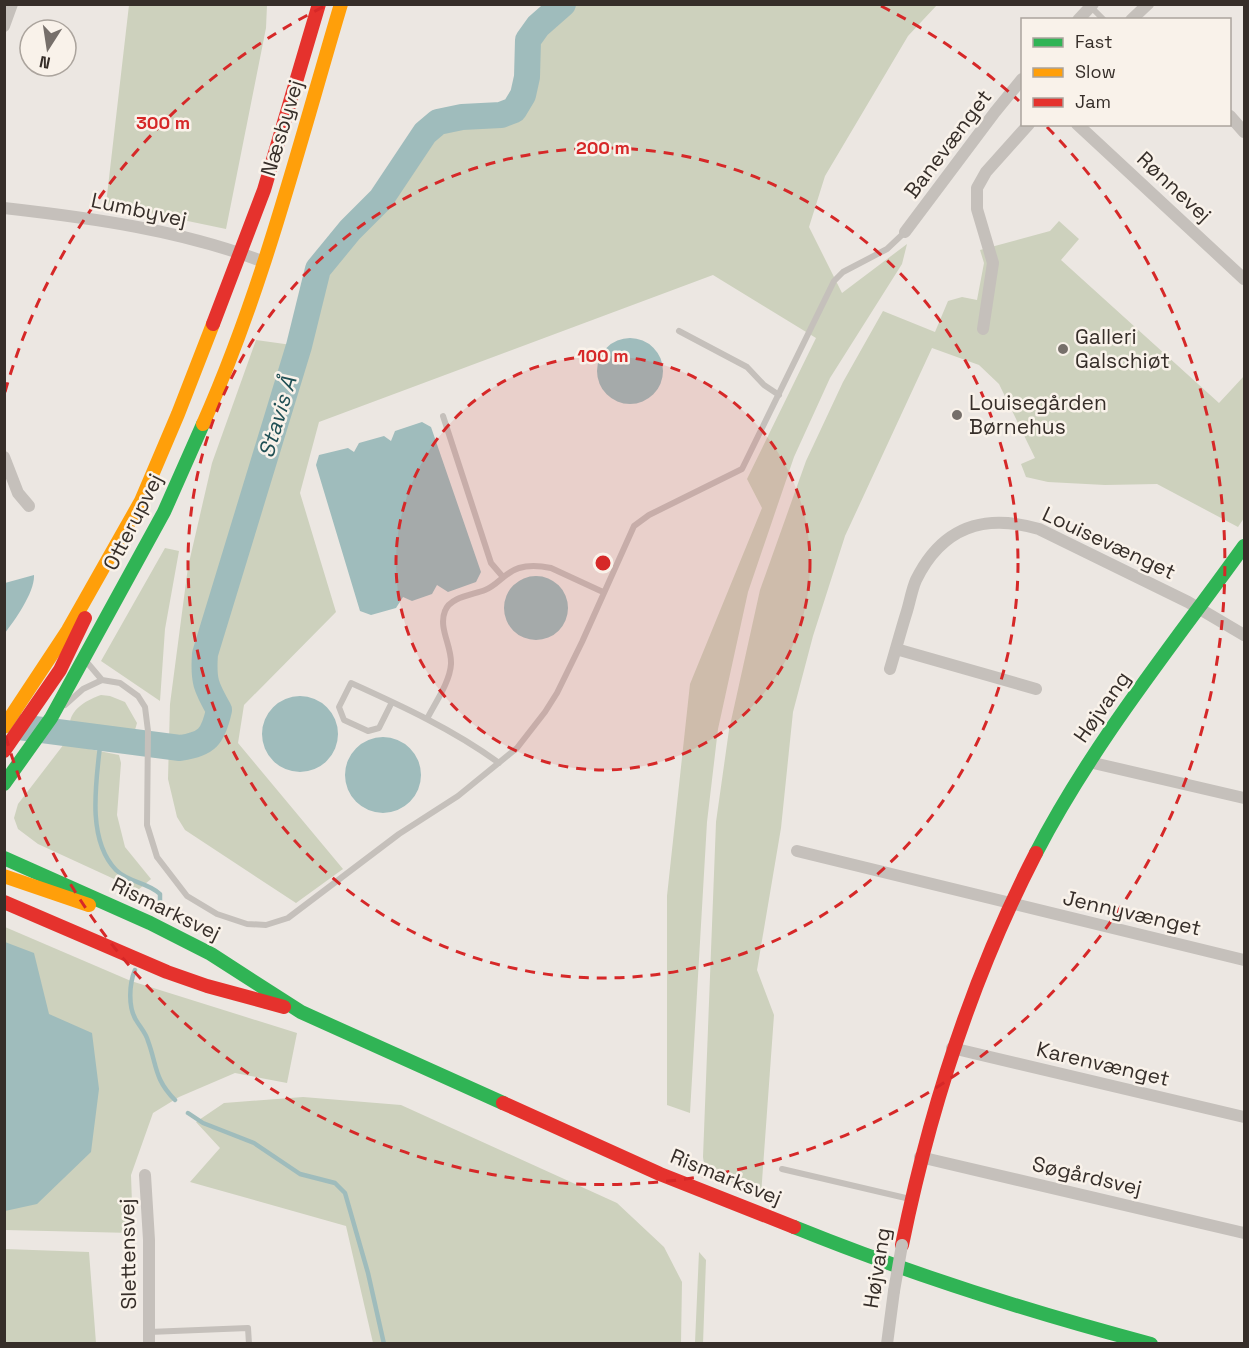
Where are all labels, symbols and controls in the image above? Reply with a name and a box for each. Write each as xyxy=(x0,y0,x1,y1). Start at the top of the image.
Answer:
north arrow xyxy=(18,18,78,78)
legend xyxy=(1021,18,1231,126)
text: Fast xyxy=(1075,30,1112,53)
text: N xyxy=(38,51,52,74)
text: Slow xyxy=(1075,60,1116,83)
street label: Næsbyvej xyxy=(254,76,309,179)
street label: Banevænget xyxy=(898,84,997,203)
text: Jam xyxy=(1075,90,1111,113)
text: 300 m xyxy=(136,111,190,134)
text: 200 m xyxy=(576,136,630,159)
street label: Rønnevej xyxy=(1131,145,1217,228)
street label: Lumbyvej xyxy=(89,186,189,233)
place label: Galleri Galschiøt xyxy=(1075,323,1170,374)
marker: Galleri Galschiøt xyxy=(1056,342,1070,356)
text: 100 m xyxy=(577,344,629,367)
water label: Stavis Å xyxy=(251,373,303,461)
place label: Louisegården Børnehus xyxy=(969,389,1107,440)
marker: Louisegården Børnehus xyxy=(950,408,964,422)
street label: Otterupvej xyxy=(97,469,168,575)
street label: Louisevænget xyxy=(1038,500,1180,585)
centre of rings xyxy=(593,553,613,573)
street label: Højvang xyxy=(1067,666,1136,748)
street label: Rismarksvej xyxy=(107,871,225,946)
street label: Jennyvænget xyxy=(1060,883,1204,942)
street label: Karenvænget xyxy=(1034,1035,1172,1092)
street label: Rismarksvej xyxy=(667,1142,786,1211)
street label: Søgårdsvej xyxy=(1030,1150,1145,1201)
street label: Slettensvej xyxy=(113,1198,142,1310)
street label: Højvang xyxy=(857,1226,896,1310)

